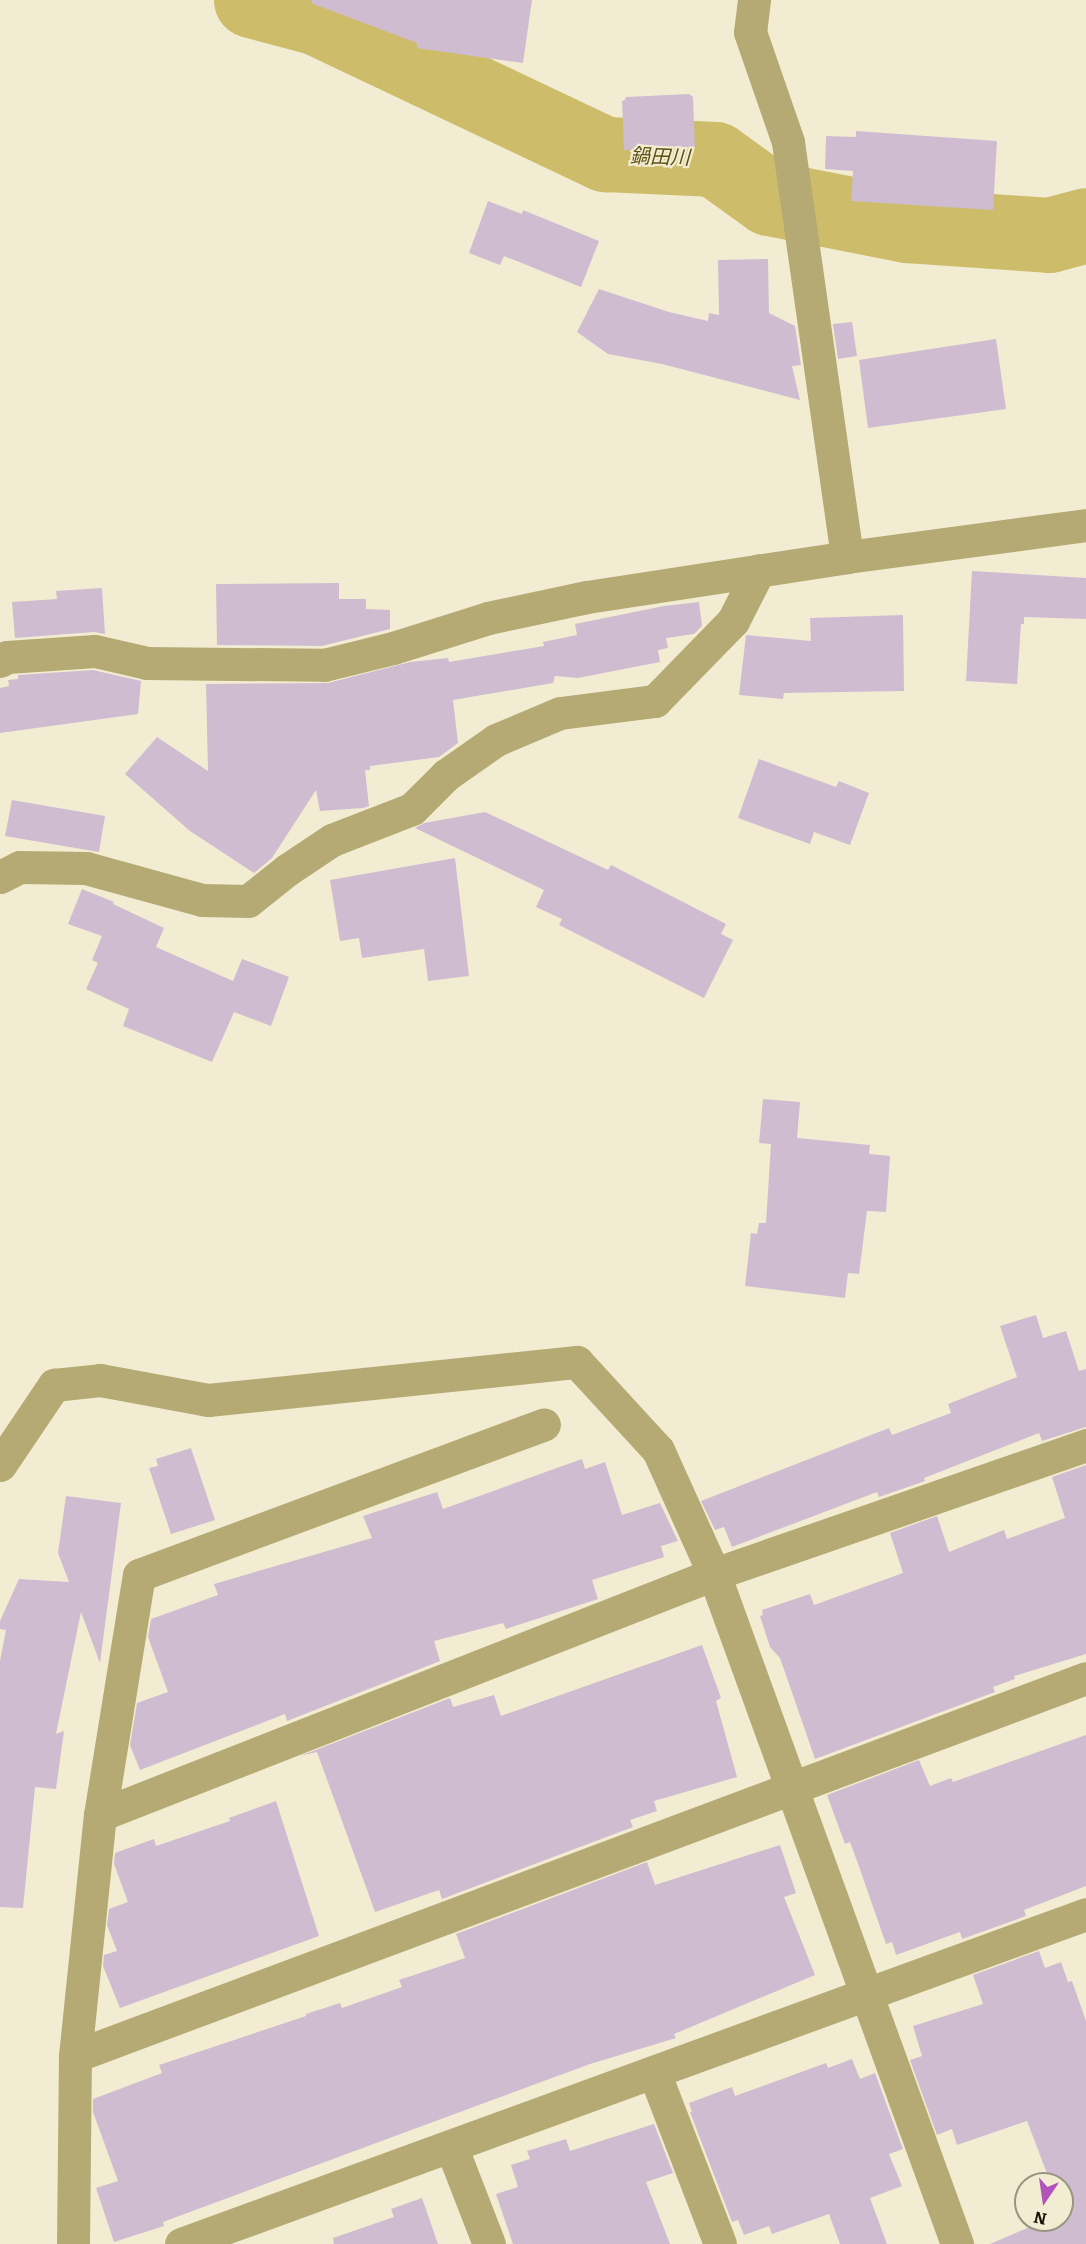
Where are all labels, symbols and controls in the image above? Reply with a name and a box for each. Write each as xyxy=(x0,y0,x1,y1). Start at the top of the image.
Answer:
water label: 鍋田川 xyxy=(630,144,690,170)
north arrow xyxy=(1014,2172,1074,2232)
text: N xyxy=(1032,2207,1048,2229)

